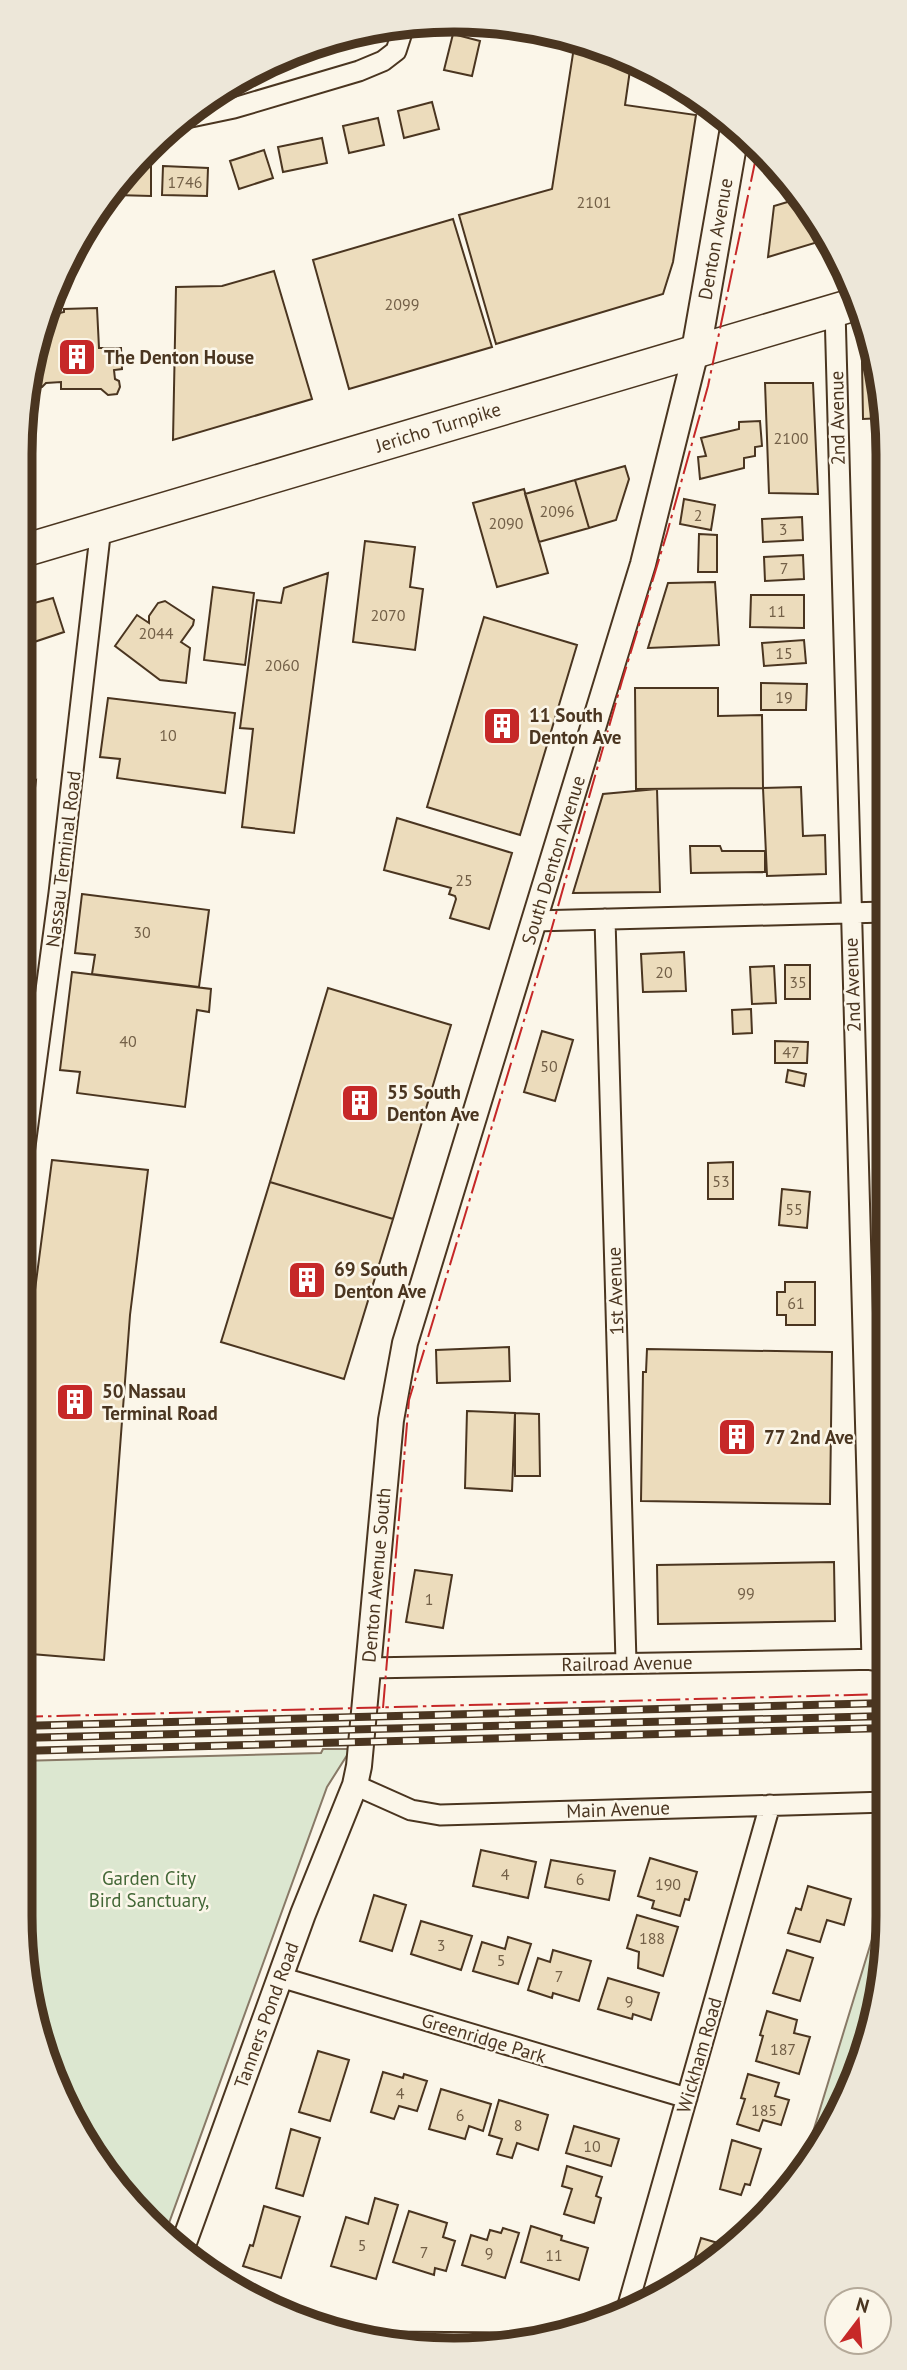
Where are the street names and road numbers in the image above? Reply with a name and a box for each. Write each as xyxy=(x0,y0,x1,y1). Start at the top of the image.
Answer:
street label: Denton Avenue xyxy=(692,176,738,302)
street label: 2nd Avenue xyxy=(824,370,850,466)
street label: Jericho Turnpike xyxy=(371,397,504,458)
street label: Nassau Terminal Road xyxy=(40,769,86,949)
street label: South Denton Avenue xyxy=(516,773,590,947)
street label: 2nd Avenue xyxy=(838,937,866,1033)
street label: 1st Avenue xyxy=(601,1246,629,1336)
street label: Denton Avenue South xyxy=(356,1487,396,1663)
street label: Railroad Avenue xyxy=(561,1650,693,1676)
street label: Main Avenue xyxy=(566,1795,670,1823)
street label: Tanners Pond Road xyxy=(228,1939,304,2091)
street label: Wickham Road xyxy=(671,1994,727,2116)
street label: Greenridge Park xyxy=(419,2008,549,2068)

